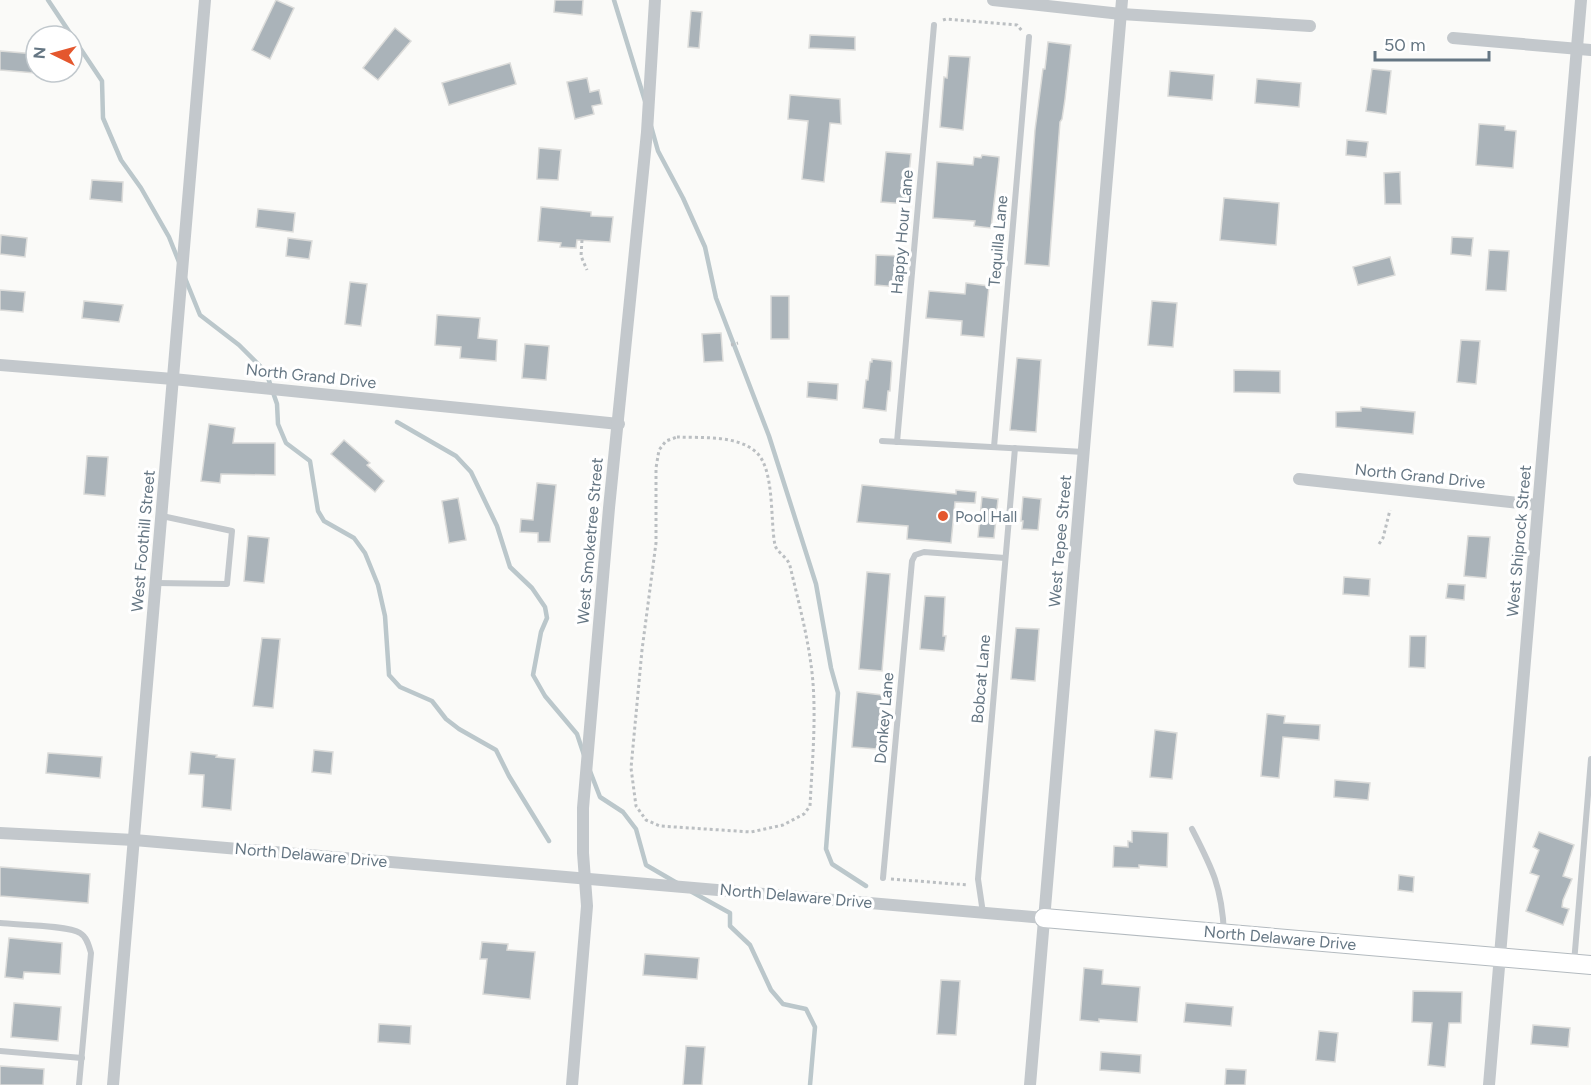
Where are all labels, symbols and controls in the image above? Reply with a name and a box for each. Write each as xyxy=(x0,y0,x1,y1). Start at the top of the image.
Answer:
north arrow xyxy=(24,24,84,84)
scale bar xyxy=(1375,24,1489,62)
text: 50 m xyxy=(1384,34,1426,56)
text: N xyxy=(30,46,50,60)
street label: Happy Hour Lane xyxy=(887,169,917,295)
street label: Tequilla Lane xyxy=(985,194,1011,288)
street label: North Grand Drive xyxy=(245,360,377,392)
street label: West Smoketree Street xyxy=(573,457,607,625)
street label: North Grand Drive xyxy=(1354,460,1486,492)
street label: West Shiprock Street xyxy=(1503,464,1535,618)
street label: West Foothill Street xyxy=(127,469,159,613)
street label: West Tepee Street xyxy=(1045,474,1075,608)
place label: Pool Hall xyxy=(955,507,1017,526)
marker: Pool Hall xyxy=(936,509,950,523)
street label: Bobcat Lane xyxy=(968,633,994,724)
street label: Donkey Lane xyxy=(871,671,897,765)
street label: North Delaware Drive xyxy=(234,839,388,871)
street label: North Delaware Drive xyxy=(719,880,873,912)
street label: North Delaware Drive xyxy=(1203,922,1357,954)

